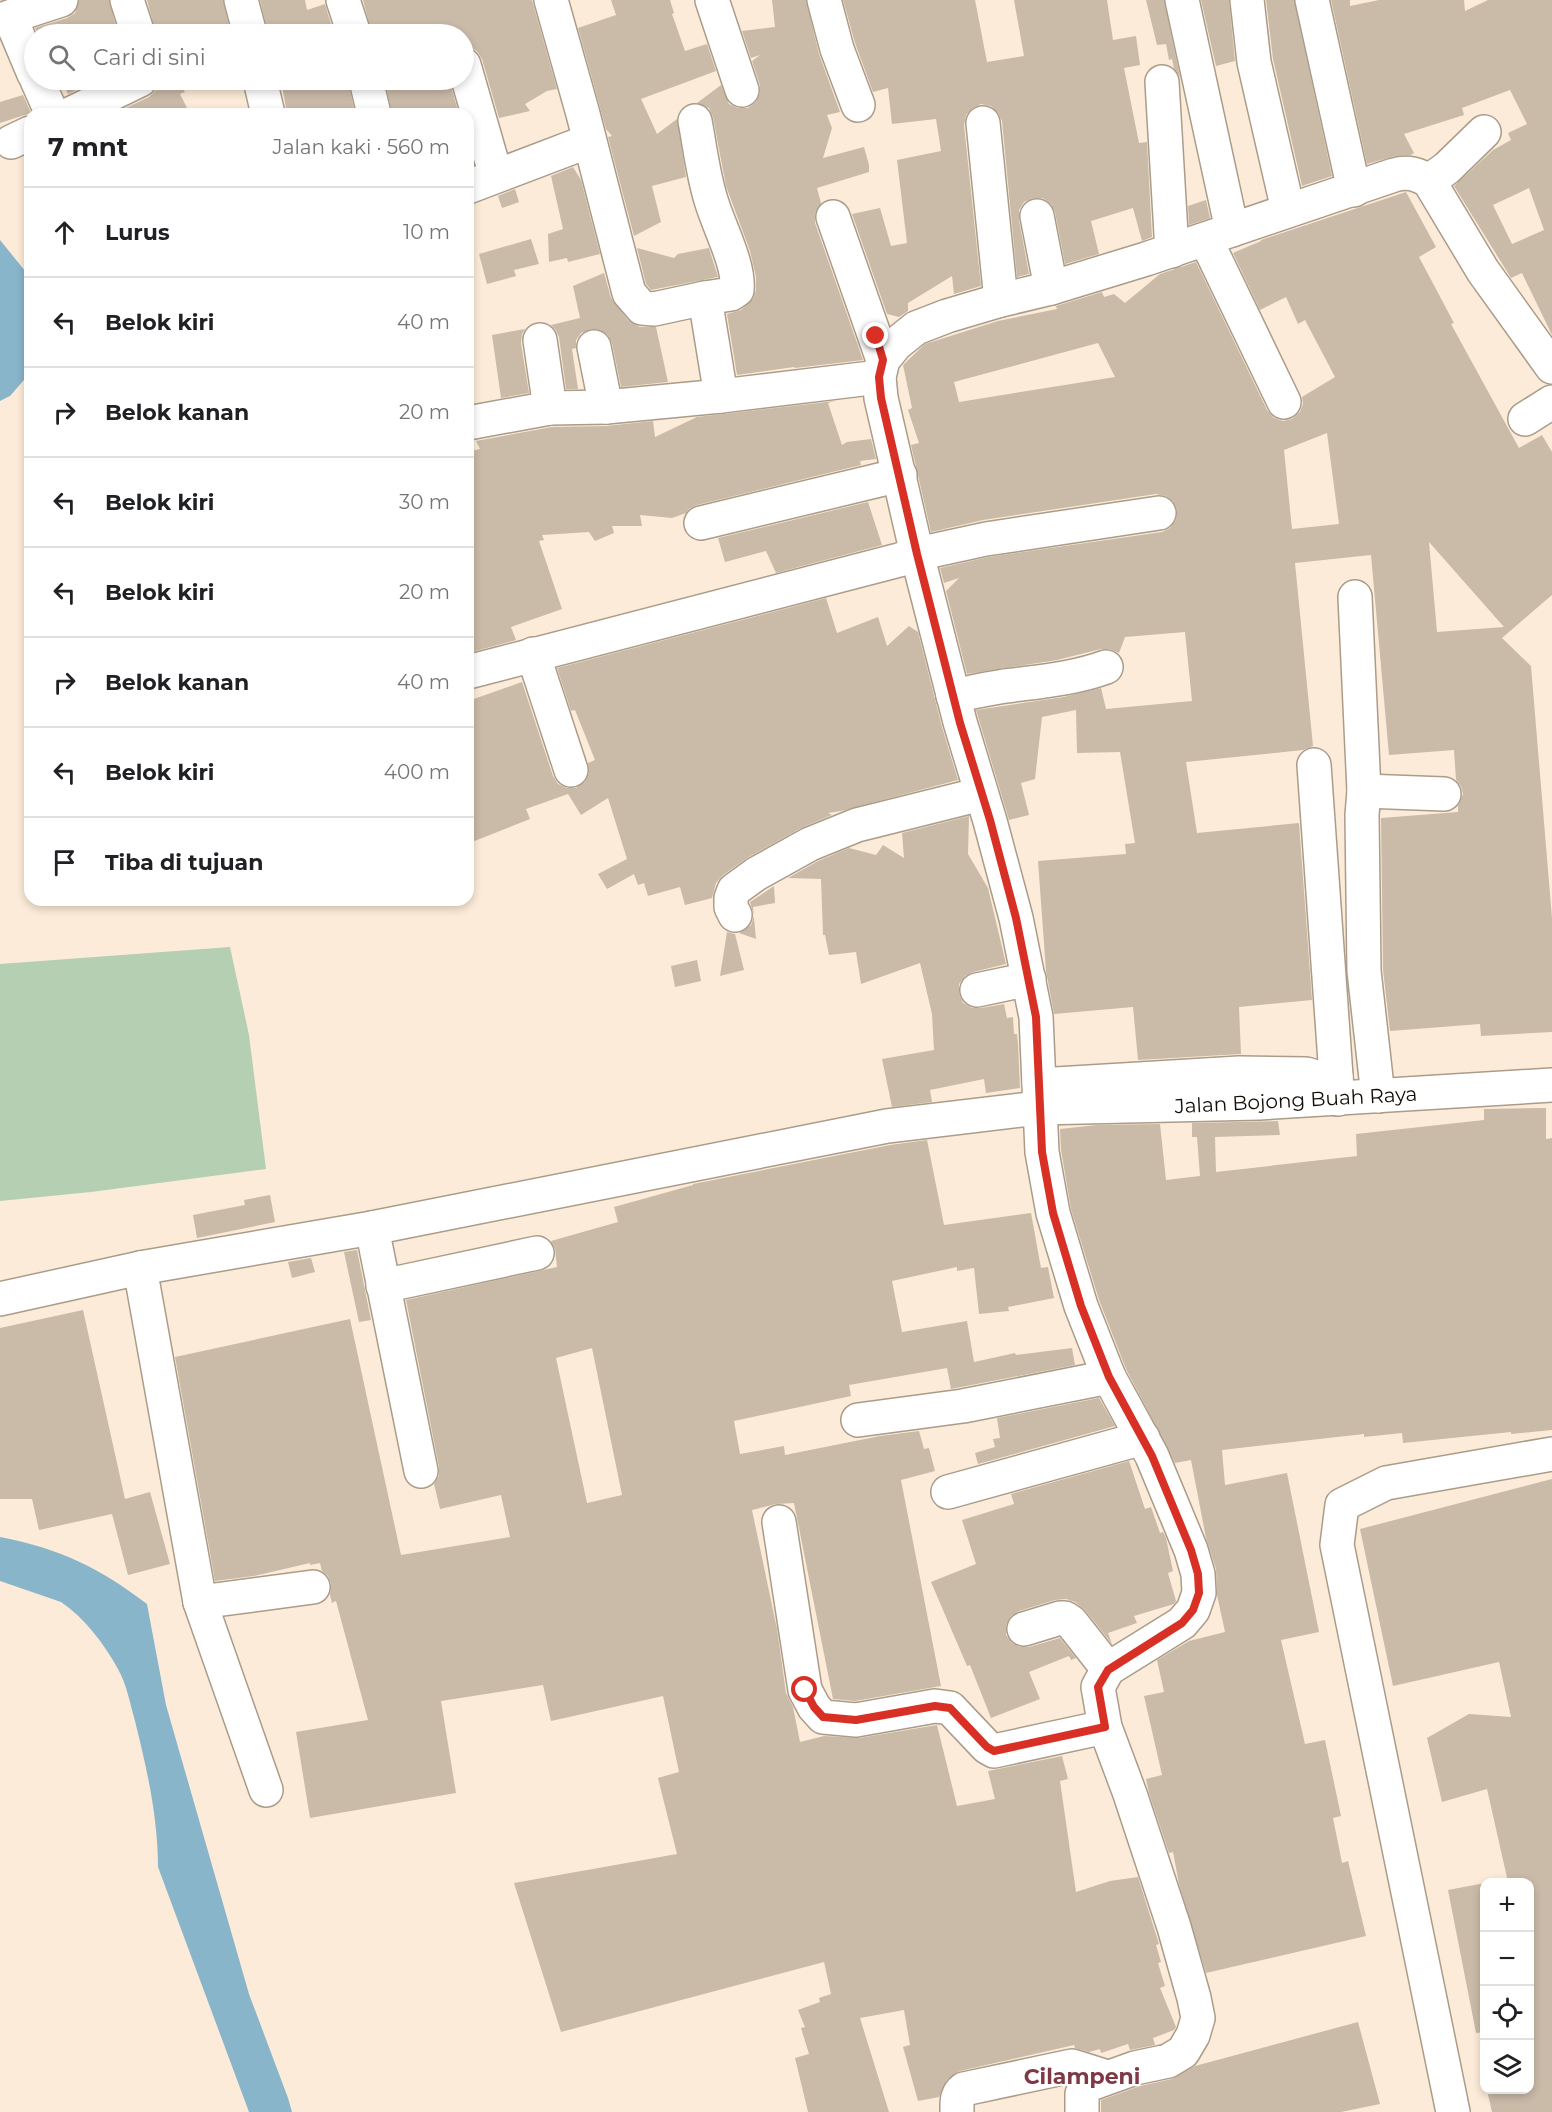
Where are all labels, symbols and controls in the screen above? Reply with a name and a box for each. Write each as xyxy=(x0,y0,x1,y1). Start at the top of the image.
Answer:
search box xyxy=(24,24,474,90)
icon: search xyxy=(45,41,78,74)
text: Cari di sini xyxy=(93,44,206,71)
text: 7 mnt xyxy=(48,131,128,163)
text: Jalan kaki · 560 m xyxy=(273,135,450,159)
icon: ahead xyxy=(48,216,81,249)
text: Lurus xyxy=(105,219,170,246)
text: 10 m xyxy=(403,220,450,244)
icon: left xyxy=(48,306,81,339)
text: Belok kiri xyxy=(105,309,214,336)
text: 40 m xyxy=(397,310,450,334)
route end xyxy=(862,322,888,348)
icon: right xyxy=(48,396,81,429)
text: Belok kanan xyxy=(105,399,249,426)
text: 20 m xyxy=(399,400,450,424)
icon: left xyxy=(48,486,81,519)
text: Belok kiri xyxy=(105,489,214,516)
text: 30 m xyxy=(399,490,450,514)
icon: left xyxy=(48,576,81,609)
text: Belok kiri xyxy=(105,579,214,606)
text: 20 m xyxy=(399,580,450,604)
icon: right xyxy=(48,666,81,699)
text: Belok kanan xyxy=(105,669,249,696)
text: 40 m xyxy=(397,670,450,694)
icon: left xyxy=(48,756,81,789)
text: Belok kiri xyxy=(105,759,214,786)
text: 400 m xyxy=(384,760,450,784)
icon: arrive xyxy=(48,846,81,879)
text: Tiba di tujuan xyxy=(105,849,263,876)
street label: Jalan Bojong Buah Raya xyxy=(1173,1082,1418,1118)
route start xyxy=(791,1676,817,1702)
map controls xyxy=(1480,1878,1534,2094)
button: + xyxy=(1480,1878,1534,1932)
button: − xyxy=(1480,1932,1534,1986)
button: locate xyxy=(1480,1986,1534,2040)
button: layers xyxy=(1480,2040,1534,2094)
district label: Cilampeni xyxy=(1024,2063,1140,2090)

